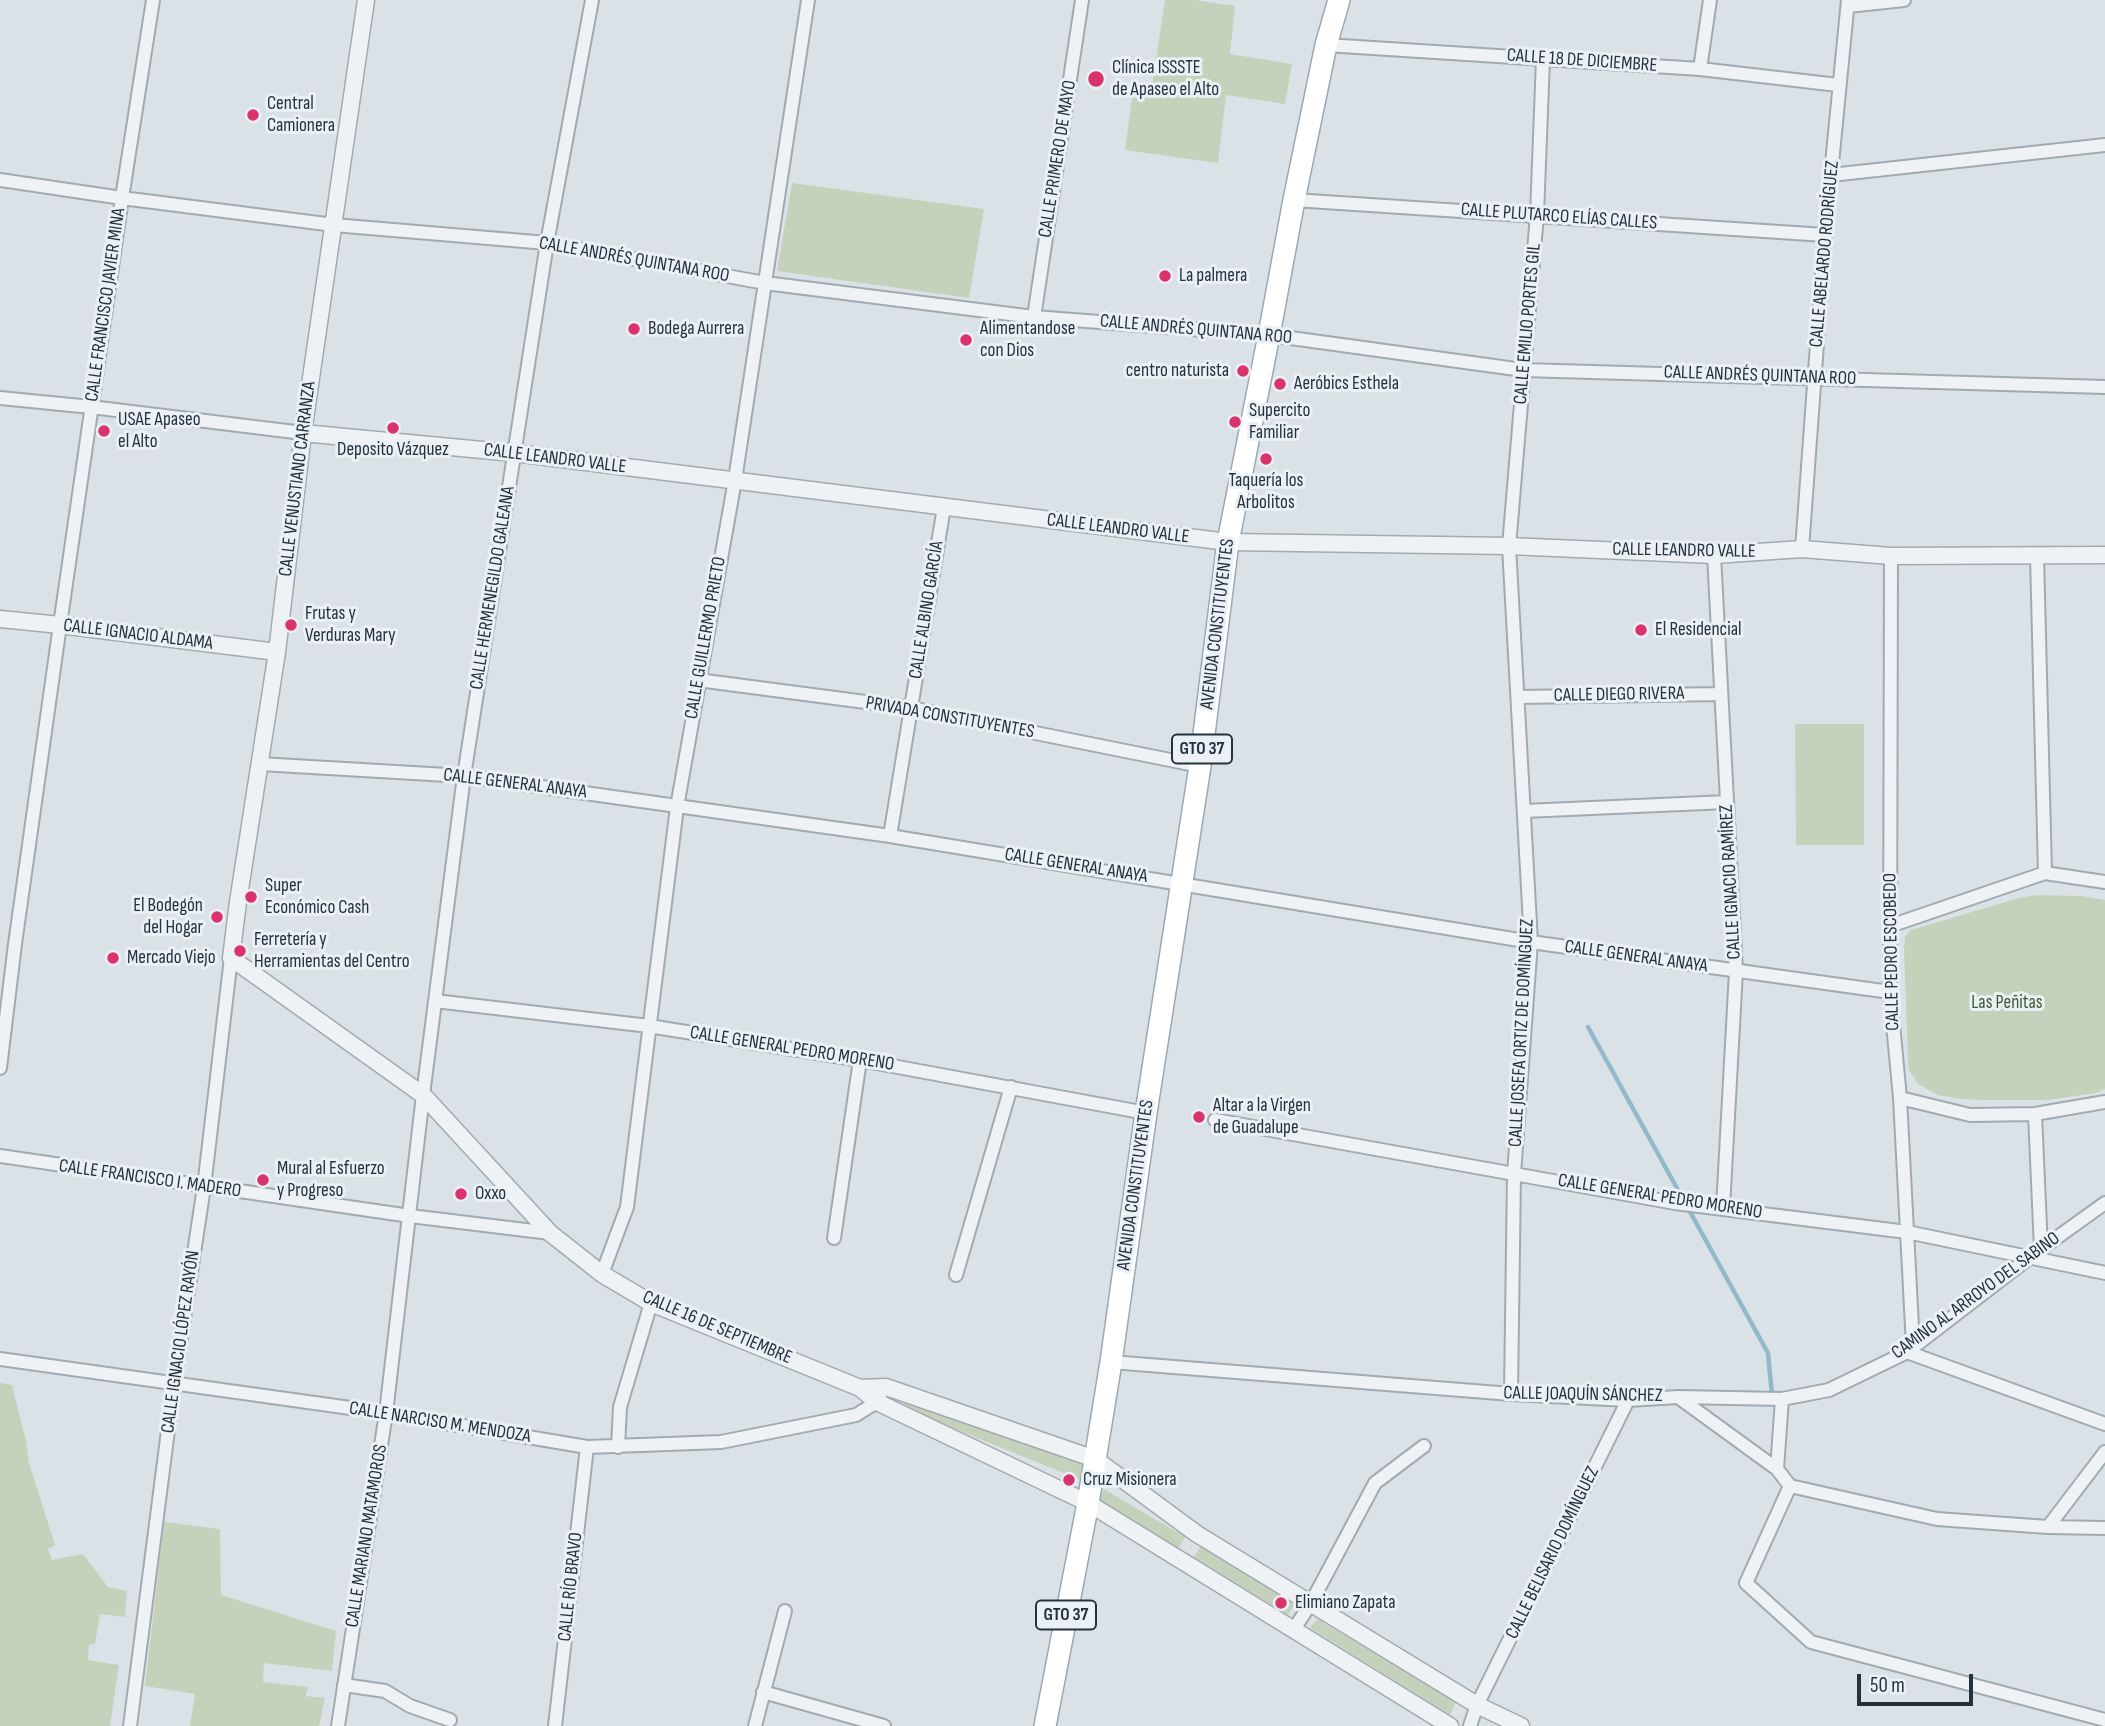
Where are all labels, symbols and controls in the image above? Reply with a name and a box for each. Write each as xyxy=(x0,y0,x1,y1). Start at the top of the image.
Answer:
street label: CALLE 18 DE DICIEMBRE xyxy=(1506,44,1658,78)
place label: Clínica ISSSTE de Apaseo el Alto xyxy=(1112,57,1219,101)
marker: Clínica ISSSTE de Apaseo el Alto xyxy=(1086,69,1106,89)
street label: CALLE PRIMERO DE MAYO xyxy=(1034,79,1082,239)
place label: Central Camionera xyxy=(267,93,335,137)
marker: Central Camionera xyxy=(245,107,261,123)
street label: CALLE ABELARDO RODRÍGUEZ xyxy=(1805,160,1845,348)
street label: CALLE PLUTARCO ELÍAS CALLES xyxy=(1460,199,1658,235)
street label: CALLE FRANCISCO JAVIER MINA xyxy=(81,207,131,403)
street label: CALLE ANDRÉS QUINTANA ROO xyxy=(537,232,731,288)
street label: CALLE EMILIO PORTES GIL xyxy=(1510,243,1546,405)
place label: La palmera xyxy=(1179,265,1247,287)
marker: La palmera xyxy=(1157,268,1173,284)
street label: CALLE ANDRÉS QUINTANA ROO xyxy=(1099,310,1293,350)
place label: Bodega Aurrera xyxy=(648,318,744,340)
place label: Alimentandose con Dios xyxy=(980,318,1075,362)
marker: Bodega Aurrera xyxy=(626,321,642,337)
marker: Alimentandose con Dios xyxy=(958,332,974,348)
place label: centro naturista xyxy=(1126,360,1229,382)
street label: CALLE ANDRÉS QUINTANA ROO xyxy=(1663,361,1857,391)
marker: centro naturista xyxy=(1235,363,1251,379)
place label: Aeróbics Esthela xyxy=(1294,373,1399,395)
marker: Aeróbics Esthela xyxy=(1272,376,1288,392)
street label: CALLE VENUSTIANO CARRANZA xyxy=(275,380,321,578)
place label: Supercito Familiar xyxy=(1249,400,1310,444)
place label: USAE Apaseo el Alto xyxy=(118,409,201,453)
marker: Supercito Familiar xyxy=(1227,414,1243,430)
marker: Deposito Vázquez xyxy=(385,420,401,436)
marker: USAE Apaseo el Alto xyxy=(96,423,112,439)
place label: Deposito Vázquez xyxy=(337,439,449,461)
street label: CALLE LEANDRO VALLE xyxy=(483,439,627,479)
marker: Taquería los Arbolitos xyxy=(1258,451,1274,467)
place label: Taquería los Arbolitos xyxy=(1229,470,1303,514)
street label: CALLE HERMENEGILDO GALEANA xyxy=(466,485,520,691)
street label: CALLE LEANDRO VALLE xyxy=(1046,509,1190,549)
street label: AVENIDA CONSTITUYENTES xyxy=(1196,537,1240,711)
street label: CALLE LEANDRO VALLE xyxy=(1612,538,1756,564)
street label: CALLE ALBINO GARCÍA xyxy=(905,539,949,681)
street label: CALLE GUILLERMO PRIETO xyxy=(680,555,732,721)
place label: Frutas y Verduras Mary xyxy=(305,603,395,647)
street label: CALLE IGNACIO ALDAMA xyxy=(62,615,214,655)
marker: Frutas y Verduras Mary xyxy=(283,617,299,633)
place label: El Residencial xyxy=(1655,619,1742,641)
marker: El Residencial xyxy=(1633,622,1649,638)
street label: CALLE DIEGO RIVERA xyxy=(1553,682,1685,708)
street label: PRIVADA CONSTITUYENTES xyxy=(864,692,1036,744)
road number: GTO 37 xyxy=(1172,734,1232,764)
street label: CALLE GENERAL ANAYA xyxy=(442,764,588,804)
street label: CALLE IGNACIO RAMÍREZ xyxy=(1716,804,1746,960)
street label: CALLE GENERAL ANAYA xyxy=(1003,843,1149,889)
street label: CALLE PEDRO ESCOBEDO xyxy=(1879,873,1905,1031)
place label: Super Económico Cash xyxy=(265,875,369,919)
marker: Super Económico Cash xyxy=(243,889,259,905)
place label: El Bodegón del Hogar xyxy=(133,895,203,939)
marker: El Bodegón del Hogar xyxy=(209,909,225,925)
street label: CALLE JOSEFA ORTIZ DE DOMÍNGUEZ xyxy=(1505,918,1539,1148)
place label: Ferretería y Herramientas del Centro xyxy=(254,929,410,973)
street label: CALLE GENERAL ANAYA xyxy=(1563,936,1709,978)
marker: Ferretería y Herramientas del Centro xyxy=(232,943,248,959)
place label: Mercado Viejo xyxy=(127,947,216,969)
marker: Mercado Viejo xyxy=(105,950,121,966)
park label: Las Peñitas xyxy=(1971,992,2043,1014)
street label: CALLE GENERAL PEDRO MORENO xyxy=(688,1022,896,1076)
place label: Altar a la Virgen de Guadalupe xyxy=(1213,1095,1311,1139)
street label: AVENIDA CONSTITUYENTES xyxy=(1113,1098,1159,1272)
marker: Altar a la Virgen de Guadalupe xyxy=(1191,1109,1207,1125)
street label: CALLE FRANCISCO I. MADERO xyxy=(57,1155,243,1203)
place label: Mural al Esfuerzo y Progreso xyxy=(277,1158,385,1202)
street label: CALLE GENERAL PEDRO MORENO xyxy=(1556,1170,1764,1224)
marker: Mural al Esfuerzo y Progreso xyxy=(255,1172,271,1188)
place label: Oxxo xyxy=(475,1183,506,1205)
marker: Oxxo xyxy=(453,1186,469,1202)
street label: CAMINO AL ARROYO DEL SABINO xyxy=(1888,1227,2064,1365)
street label: CALLE IGNACIO LÓPEZ RAYÓN xyxy=(157,1249,205,1435)
street label: CALLE 16 DE SEPTIEMBRE xyxy=(639,1286,795,1370)
street label: CALLE JOAQUÍN SÁNCHEZ xyxy=(1503,1382,1663,1408)
street label: CALLE NARCISO M. MENDOZA xyxy=(348,1397,532,1449)
street label: CALLE MARIANO MATAMOROS xyxy=(341,1443,393,1629)
street label: CALLE BELISARIO DOMÍNGUEZ xyxy=(1501,1463,1605,1643)
place label: Cruz Misionera xyxy=(1083,1469,1177,1491)
marker: Cruz Misionera xyxy=(1061,1472,1077,1488)
street label: CALLE RÍO BRAVO xyxy=(554,1531,588,1643)
place label: Elimiano Zapata xyxy=(1295,1592,1396,1614)
marker: Elimiano Zapata xyxy=(1273,1595,1289,1611)
road number: GTO 37 xyxy=(1036,1600,1096,1630)
scale bar xyxy=(1860,1660,1976,1704)
text: 50 m xyxy=(1870,1673,1905,1698)

